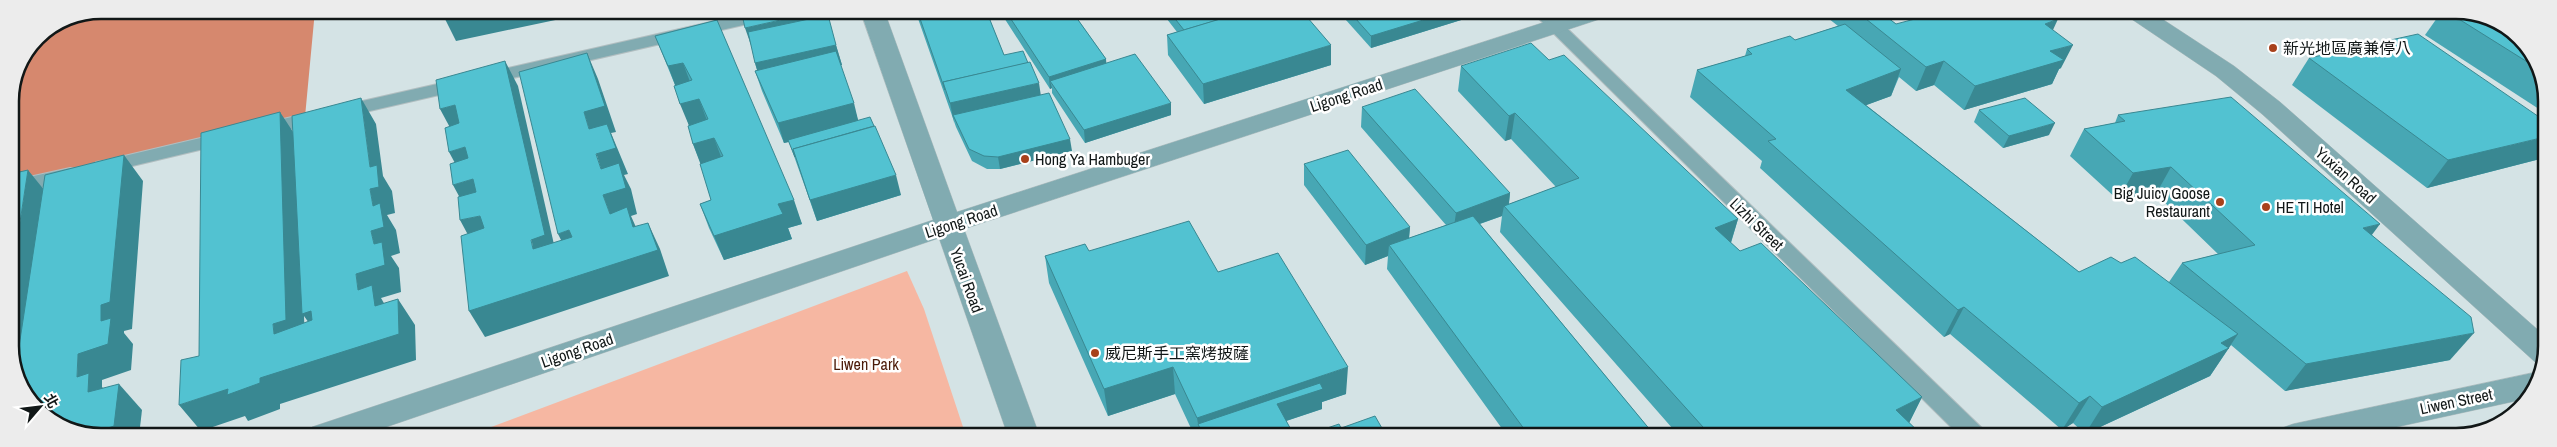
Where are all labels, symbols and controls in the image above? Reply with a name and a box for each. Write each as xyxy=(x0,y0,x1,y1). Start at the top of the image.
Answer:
place label: 新光地區廣兼停八 xyxy=(2283,37,2411,59)
marker: 新光地區廣兼停八 xyxy=(2267,42,2279,54)
street label: Ligong Road xyxy=(1307,73,1385,117)
street label: Yuxian Road xyxy=(2311,142,2381,208)
place label: Hong Ya Hambuger xyxy=(1035,148,1150,170)
marker: Hong Ya Hambuger xyxy=(1019,153,1031,165)
place label: Big Juicy Goose Restaurant xyxy=(2114,182,2210,222)
street label: Lizhi Street xyxy=(1725,193,1789,255)
marker: Big Juicy Goose Restaurant xyxy=(2214,196,2226,208)
place label: HE TI Hotel xyxy=(2276,196,2344,218)
street label: Ligong Road xyxy=(922,199,1000,243)
marker: HE TI Hotel xyxy=(2260,201,2272,213)
street label: Yucai Road xyxy=(945,244,989,316)
street label: Ligong Road xyxy=(538,327,616,373)
place label: 威尼斯手工窯烤披薩 xyxy=(1105,342,1249,364)
marker: 威尼斯手工窯烤披薩 xyxy=(1089,347,1101,359)
park label: Liwen Park xyxy=(833,353,899,375)
north arrow xyxy=(15,382,65,432)
street label: Liwen Street xyxy=(2418,383,2495,419)
text: 北 xyxy=(40,390,63,411)

